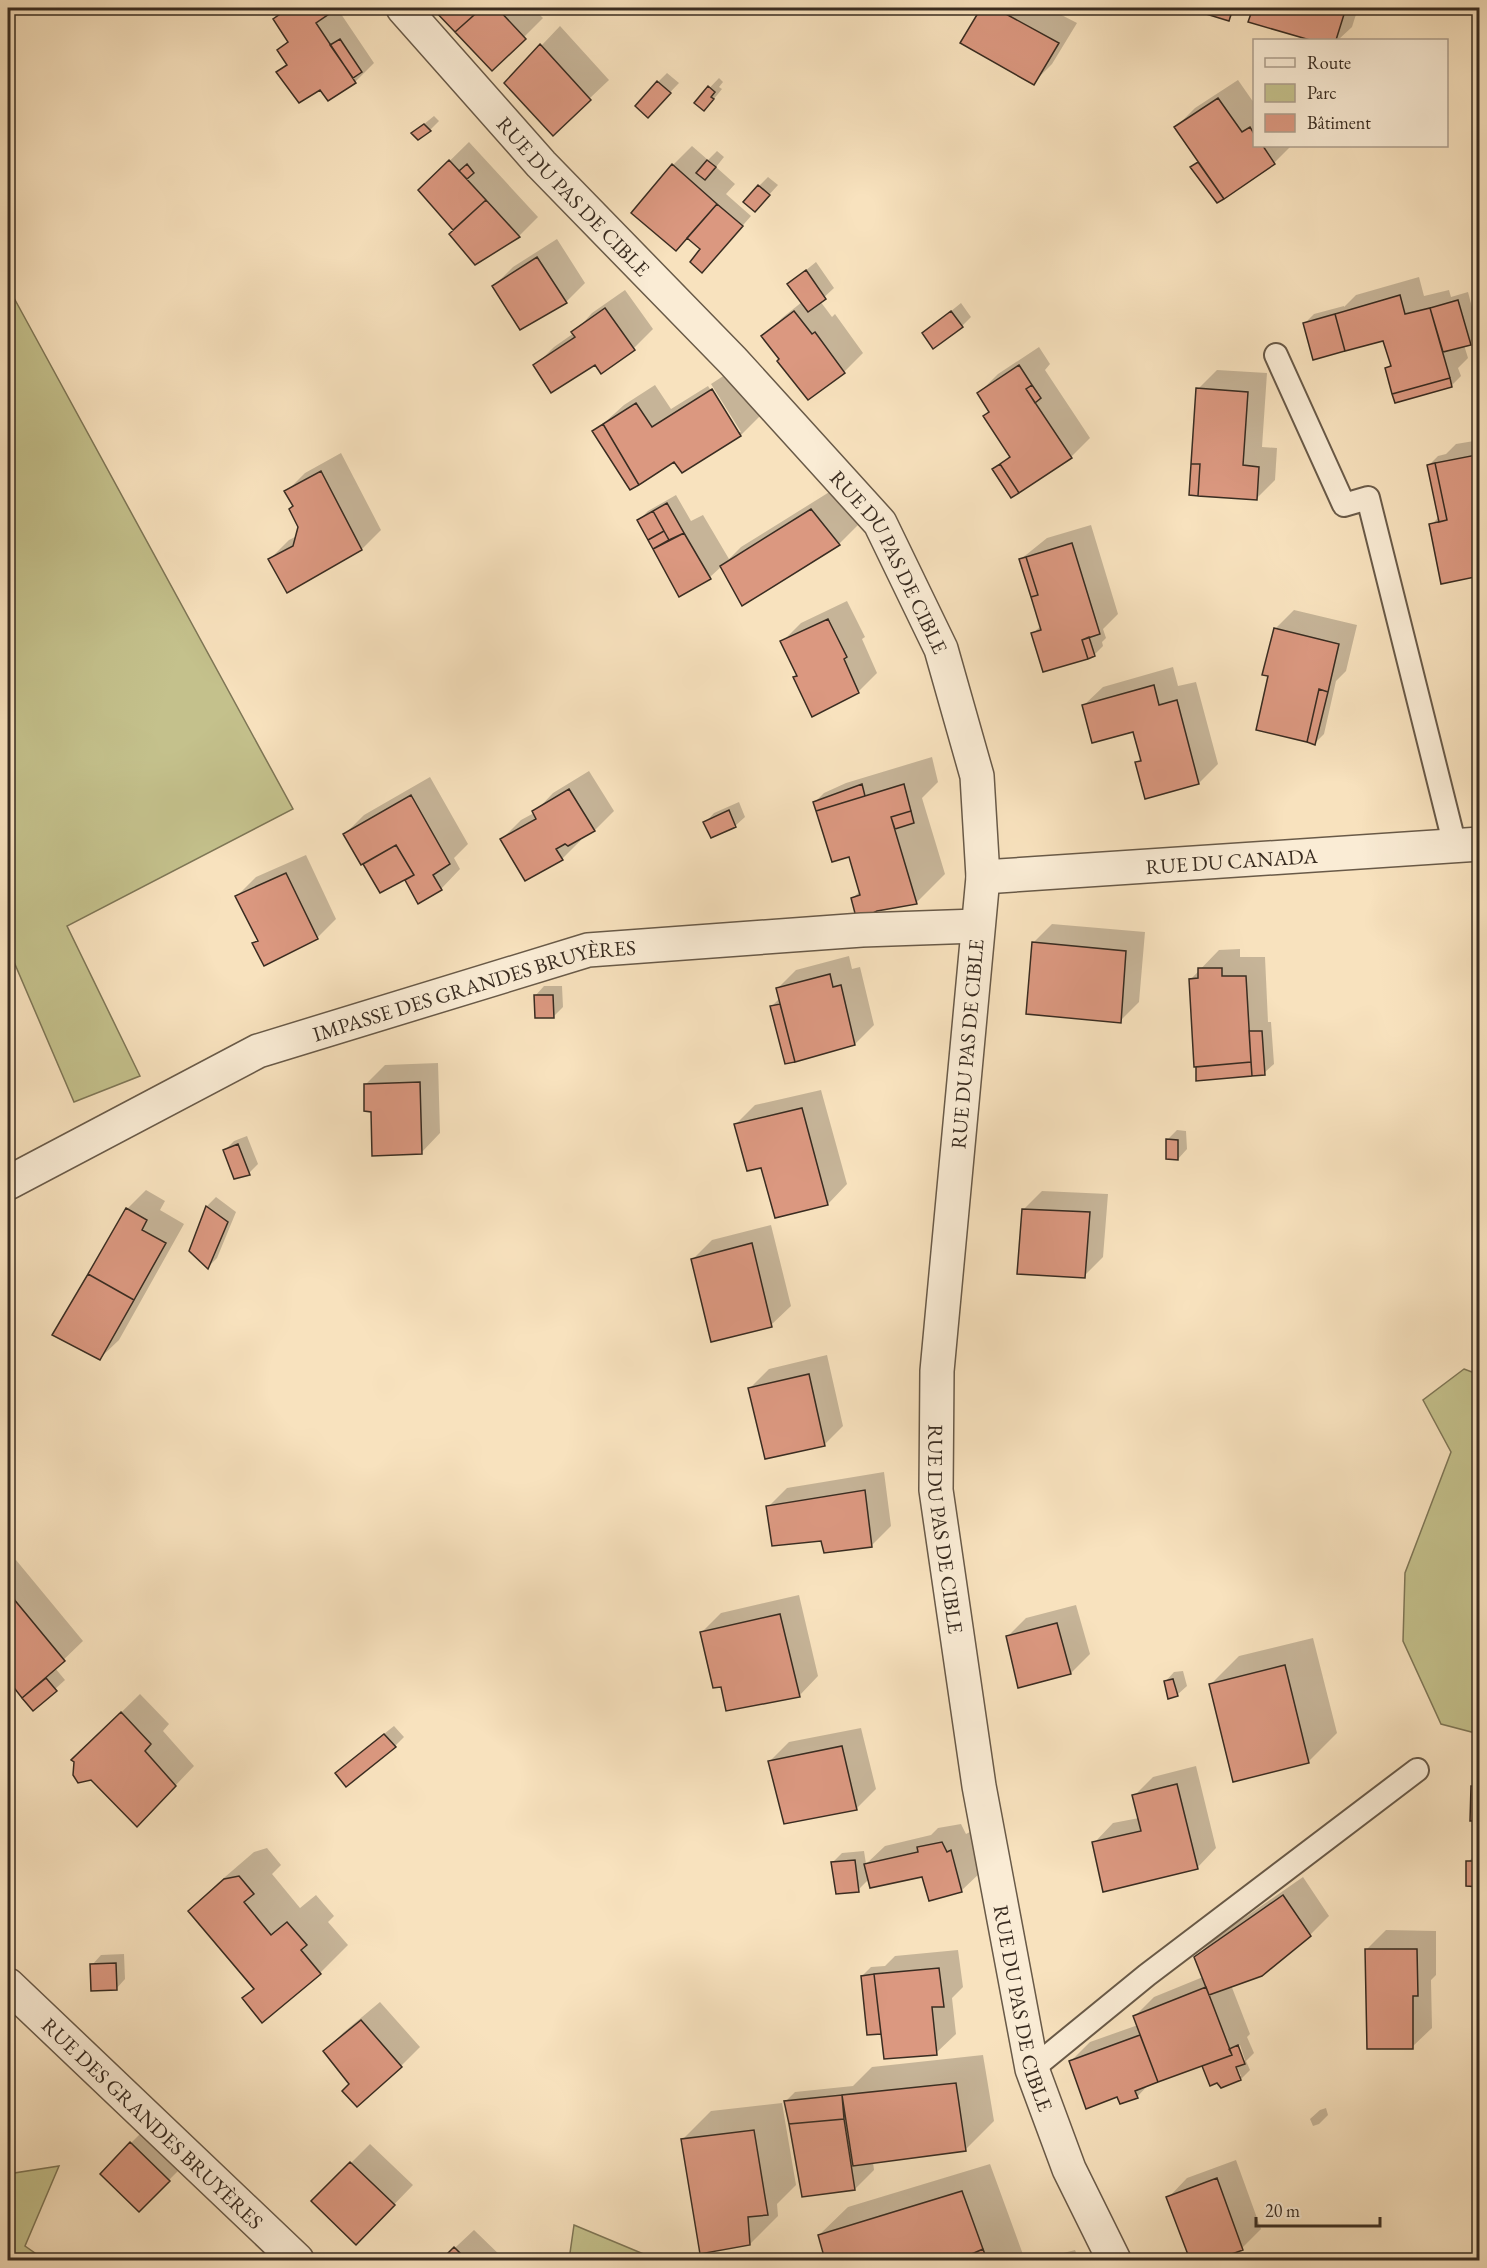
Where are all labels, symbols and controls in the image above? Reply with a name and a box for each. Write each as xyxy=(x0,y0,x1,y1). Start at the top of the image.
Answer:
legend xyxy=(1253,39,1448,147)
text: Route xyxy=(1307,51,1351,74)
text: Parc xyxy=(1307,81,1337,104)
street label: RUE DU PAS DE CIBLE xyxy=(491,110,656,282)
text: Bâtiment xyxy=(1307,111,1371,134)
street label: RUE DU PAS DE CIBLE xyxy=(825,464,955,658)
street label: RUE DU CANADA xyxy=(1144,841,1319,880)
street label: IMPASSE DES GRANDES BRUYÈRES xyxy=(309,933,637,1047)
street label: RUE DU PAS DE CIBLE xyxy=(944,938,990,1150)
street label: RUE DU PAS DE CIBLE xyxy=(922,1424,970,1636)
street label: RUE DU PAS DE CIBLE xyxy=(988,1903,1060,2115)
street label: RUE DES GRANDES BRUYÈRES xyxy=(36,2011,269,2235)
scale bar xyxy=(1256,2190,1380,2228)
text: 20 m xyxy=(1265,2199,1300,2222)

